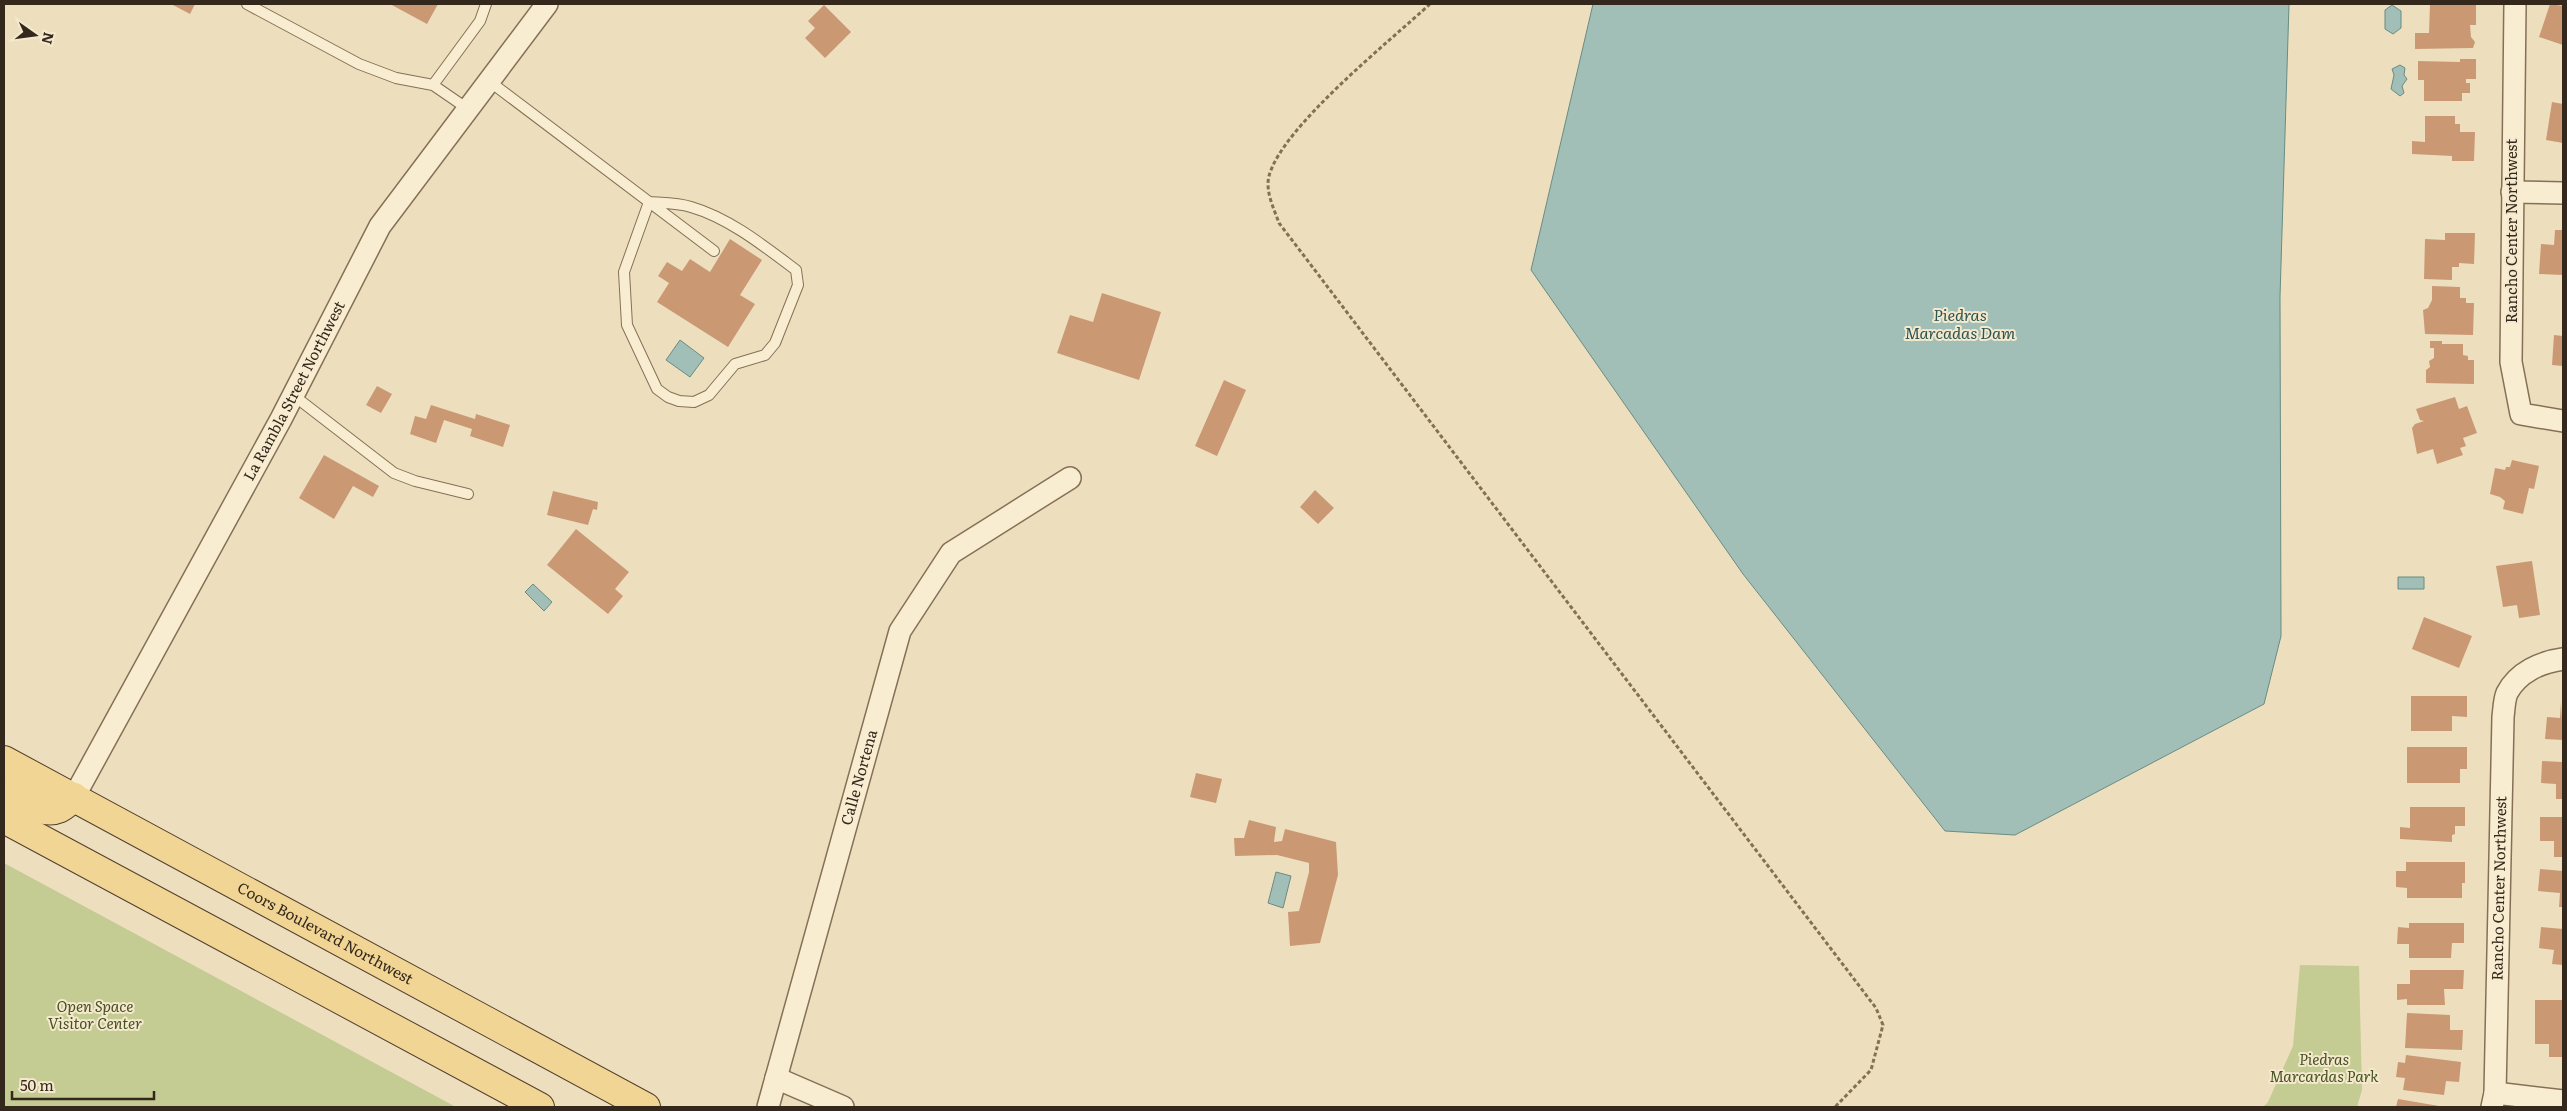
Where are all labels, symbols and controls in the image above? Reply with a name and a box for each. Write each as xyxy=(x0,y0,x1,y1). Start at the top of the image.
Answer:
north arrow xyxy=(10,10,60,60)
text: N xyxy=(37,30,60,47)
street label: Rancho Center Northwest xyxy=(2499,139,2522,323)
street label: La Rambla Street Northwest xyxy=(236,296,350,484)
water label: Piedras Marcadas Dam xyxy=(1905,302,2015,344)
street label: Calle Nortena xyxy=(834,726,882,828)
street label: Rancho Center Northwest xyxy=(2484,796,2511,981)
street label: Coors Boulevard Northwest xyxy=(234,875,418,989)
park label: Open Space Visitor Center xyxy=(48,994,142,1034)
park label: Piedras Marcardas Park xyxy=(2270,1047,2379,1087)
scale bar xyxy=(12,1068,155,1100)
text: 50 m xyxy=(20,1073,54,1096)

